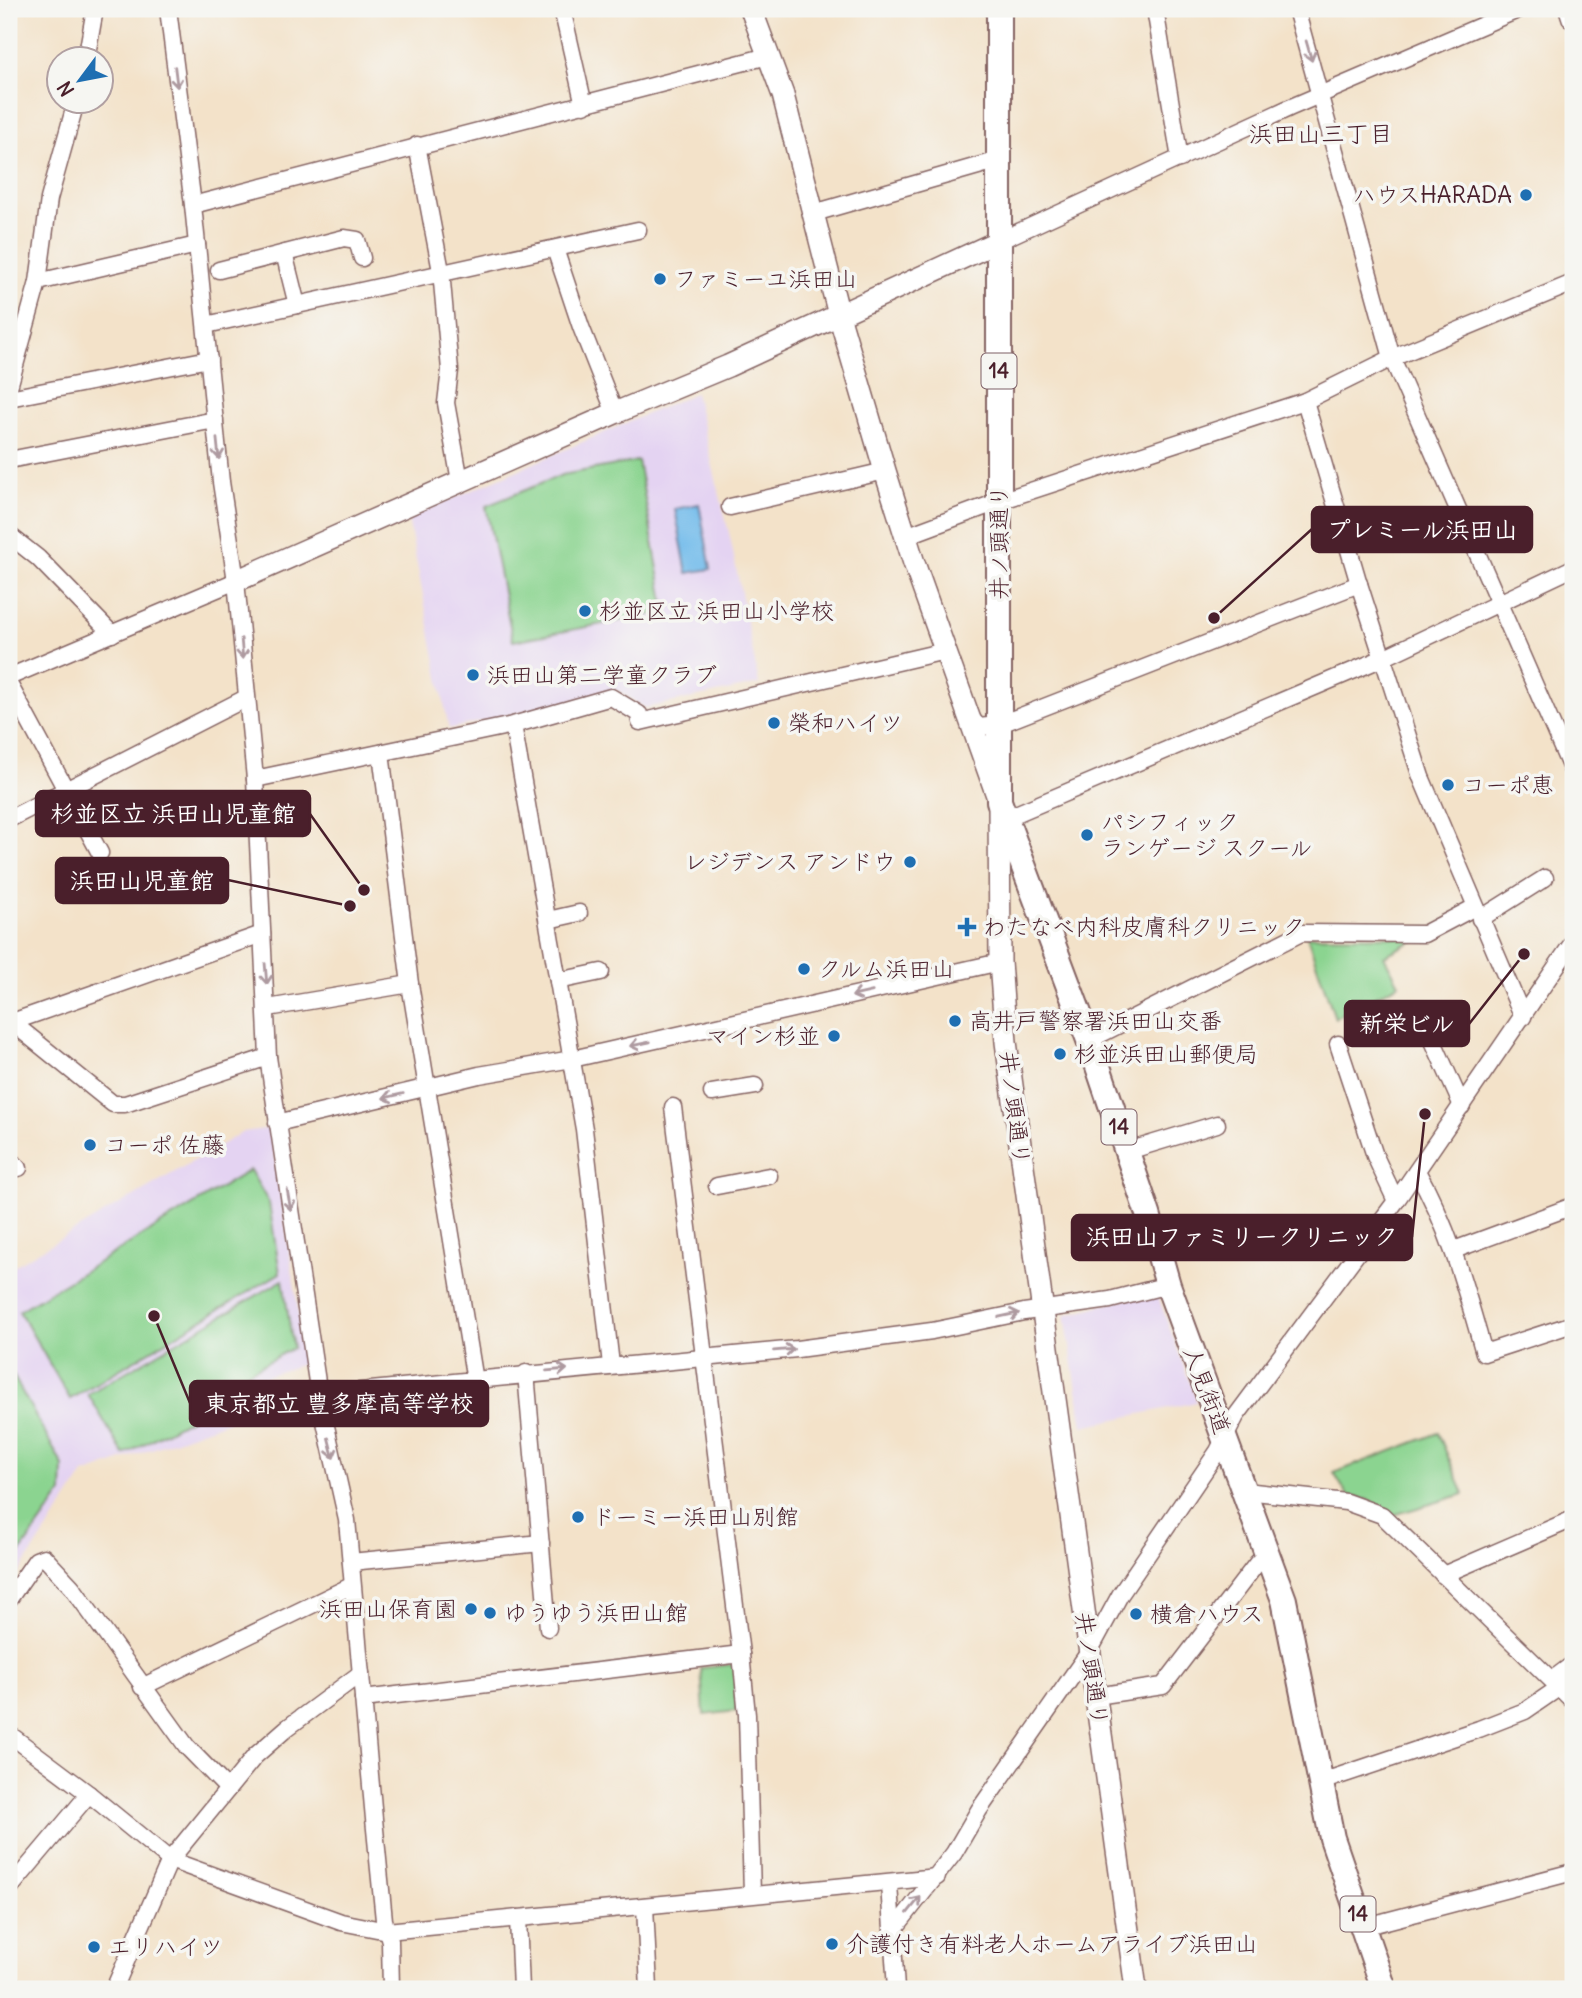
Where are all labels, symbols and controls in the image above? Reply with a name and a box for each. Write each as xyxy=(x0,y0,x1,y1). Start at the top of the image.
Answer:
one-way arrow xyxy=(1303,40,1316,62)
north arrow xyxy=(46,46,116,116)
one-way arrow xyxy=(169,65,182,87)
text: N xyxy=(52,77,79,101)
district label: 浜田山三丁目 xyxy=(1249,118,1393,148)
place label: ハウスHARADA xyxy=(1353,180,1512,209)
marker: ハウスHARADA xyxy=(1518,187,1534,203)
place label: ファミーユ浜田山 xyxy=(674,264,858,293)
marker: ファミーユ浜田山 xyxy=(652,271,668,287)
road number: 14 xyxy=(982,354,1016,388)
one-way arrow xyxy=(211,437,224,459)
street label: 井ノ頭通り xyxy=(984,485,1013,600)
callout: プレミール浜田山 xyxy=(1312,507,1532,552)
text: プレミール浜田山 xyxy=(1326,514,1518,544)
place label: 杉並区立 浜田山小学校 xyxy=(599,596,834,625)
marker: 杉並区立 浜田山小学校 xyxy=(577,603,593,619)
one-way arrow xyxy=(235,638,248,660)
place label: 浜田山第二学童クラブ xyxy=(487,660,717,689)
marker: 浜田山第二学童クラブ xyxy=(465,667,481,683)
place label: 榮和ハイツ xyxy=(788,708,903,737)
marker: 榮和ハイツ xyxy=(766,715,782,731)
place label: コーポ恵 xyxy=(1462,770,1554,799)
marker: コーポ恵 xyxy=(1440,777,1456,793)
callout: 杉並区立 浜田山児童館 xyxy=(36,791,310,836)
text: 杉並区立 浜田山児童館 xyxy=(50,798,296,828)
place label: パシフィック ランゲージ スクール xyxy=(1101,807,1313,862)
marker: パシフィック ランゲージ スクール xyxy=(1079,827,1095,843)
place label: レジデンス アンドウ xyxy=(684,847,896,876)
marker: レジデンス アンドウ xyxy=(902,854,918,870)
callout: 浜田山児童館 xyxy=(56,858,228,903)
text: 浜田山児童館 xyxy=(70,865,214,895)
place label: わたなべ内科皮膚科クリニック xyxy=(983,912,1305,941)
marker: わたなべ内科皮膚科クリニック xyxy=(957,917,977,937)
place label: クルム浜田山 xyxy=(818,954,955,983)
marker: クルム浜田山 xyxy=(796,961,812,977)
one-way arrow xyxy=(259,962,272,985)
one-way arrow xyxy=(851,987,874,1001)
callout: 新栄ビル xyxy=(1345,1001,1469,1046)
place label: 高井戸警察署浜田山交番 xyxy=(969,1006,1222,1035)
text: 新栄ビル xyxy=(1359,1008,1455,1038)
marker: 高井戸警察署浜田山交番 xyxy=(947,1013,963,1029)
place label: マイン杉並 xyxy=(706,1021,820,1050)
marker: マイン杉並 xyxy=(826,1028,842,1044)
one-way arrow xyxy=(629,1038,652,1051)
place label: 杉並浜田山郵便局 xyxy=(1074,1039,1258,1068)
marker: 杉並浜田山郵便局 xyxy=(1052,1046,1068,1062)
street label: 井ノ頭通り xyxy=(994,1049,1037,1167)
one-way arrow xyxy=(382,1089,405,1103)
road number: 14 xyxy=(1102,1110,1136,1144)
place label: コーポ 佐藤 xyxy=(104,1130,224,1159)
marker: コーポ 佐藤 xyxy=(82,1137,98,1153)
one-way arrow xyxy=(283,1188,296,1211)
callout: 浜田山ファミリークリニック xyxy=(1072,1215,1412,1260)
text: 浜田山ファミリークリニック xyxy=(1086,1221,1398,1251)
one-way arrow xyxy=(997,1307,1020,1321)
street label: 人見街道 xyxy=(1177,1342,1237,1438)
one-way arrow xyxy=(772,1343,795,1356)
one-way arrow xyxy=(546,1363,568,1376)
callout: 東京都立 豊多摩高等学校 xyxy=(190,1381,488,1426)
text: 東京都立 豊多摩高等学校 xyxy=(204,1388,474,1418)
one-way arrow xyxy=(325,1436,338,1459)
place label: ドーミー浜田山別館 xyxy=(592,1502,799,1531)
marker: ドーミー浜田山別館 xyxy=(570,1509,586,1525)
place label: 浜田山保育園 xyxy=(319,1594,457,1623)
place label: ゆうゆう浜田山館 xyxy=(504,1598,688,1627)
place label: 横倉ハウス xyxy=(1150,1599,1264,1628)
marker: 浜田山保育園 xyxy=(463,1601,479,1617)
marker: ゆうゆう浜田山館 xyxy=(482,1605,498,1621)
marker: 横倉ハウス xyxy=(1128,1606,1144,1622)
street label: 井ノ頭通り xyxy=(1070,1610,1115,1728)
one-way arrow xyxy=(907,1896,922,1914)
road number: 14 xyxy=(1340,1896,1376,1932)
place label: 介護付き有料老人ホームアライブ浜田山 xyxy=(846,1929,1258,1958)
place label: エリハイツ xyxy=(108,1932,223,1961)
marker: 介護付き有料老人ホームアライブ浜田山 xyxy=(824,1936,840,1952)
marker: エリハイツ xyxy=(86,1939,102,1955)

